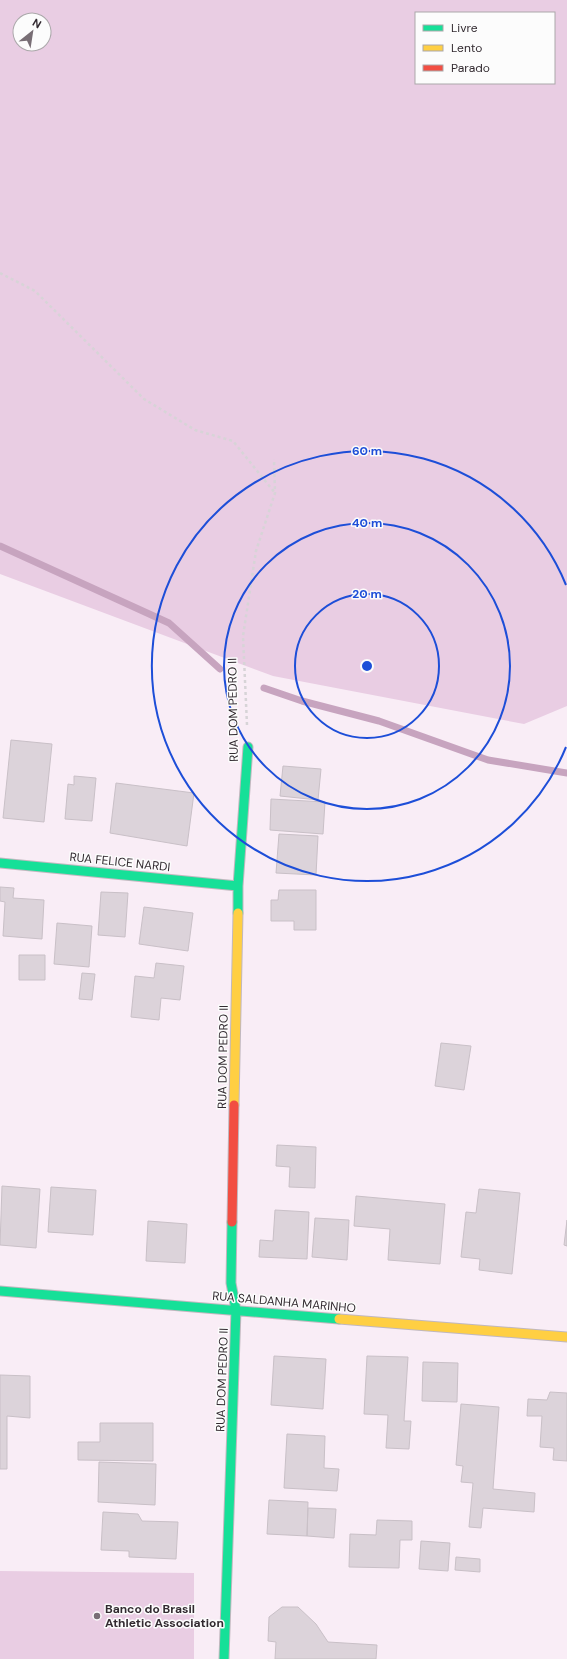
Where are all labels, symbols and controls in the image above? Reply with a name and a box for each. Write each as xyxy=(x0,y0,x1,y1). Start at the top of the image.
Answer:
north arrow xyxy=(12,12,52,52)
legend xyxy=(415,12,555,84)
text: N xyxy=(30,15,44,31)
text: Livre xyxy=(451,20,478,36)
text: Lento xyxy=(451,40,482,56)
text: Parado xyxy=(451,60,490,76)
text: 60 m xyxy=(352,443,382,459)
text: 40 m xyxy=(352,515,382,531)
text: 20 m xyxy=(352,586,382,602)
street label: RUA DOM PEDRO II xyxy=(224,658,242,762)
centre of rings xyxy=(360,659,374,673)
street label: RUA FELICE NARDI xyxy=(69,849,171,875)
street label: RUA DOM PEDRO II xyxy=(214,1005,232,1109)
street label: RUA SALDANHA MARINHO xyxy=(212,1288,356,1316)
street label: RUA DOM PEDRO II xyxy=(212,1328,232,1432)
place label: Banco do Brasil Athletic Association xyxy=(105,1601,224,1631)
marker: Banco do Brasil Athletic Association xyxy=(92,1611,102,1621)

